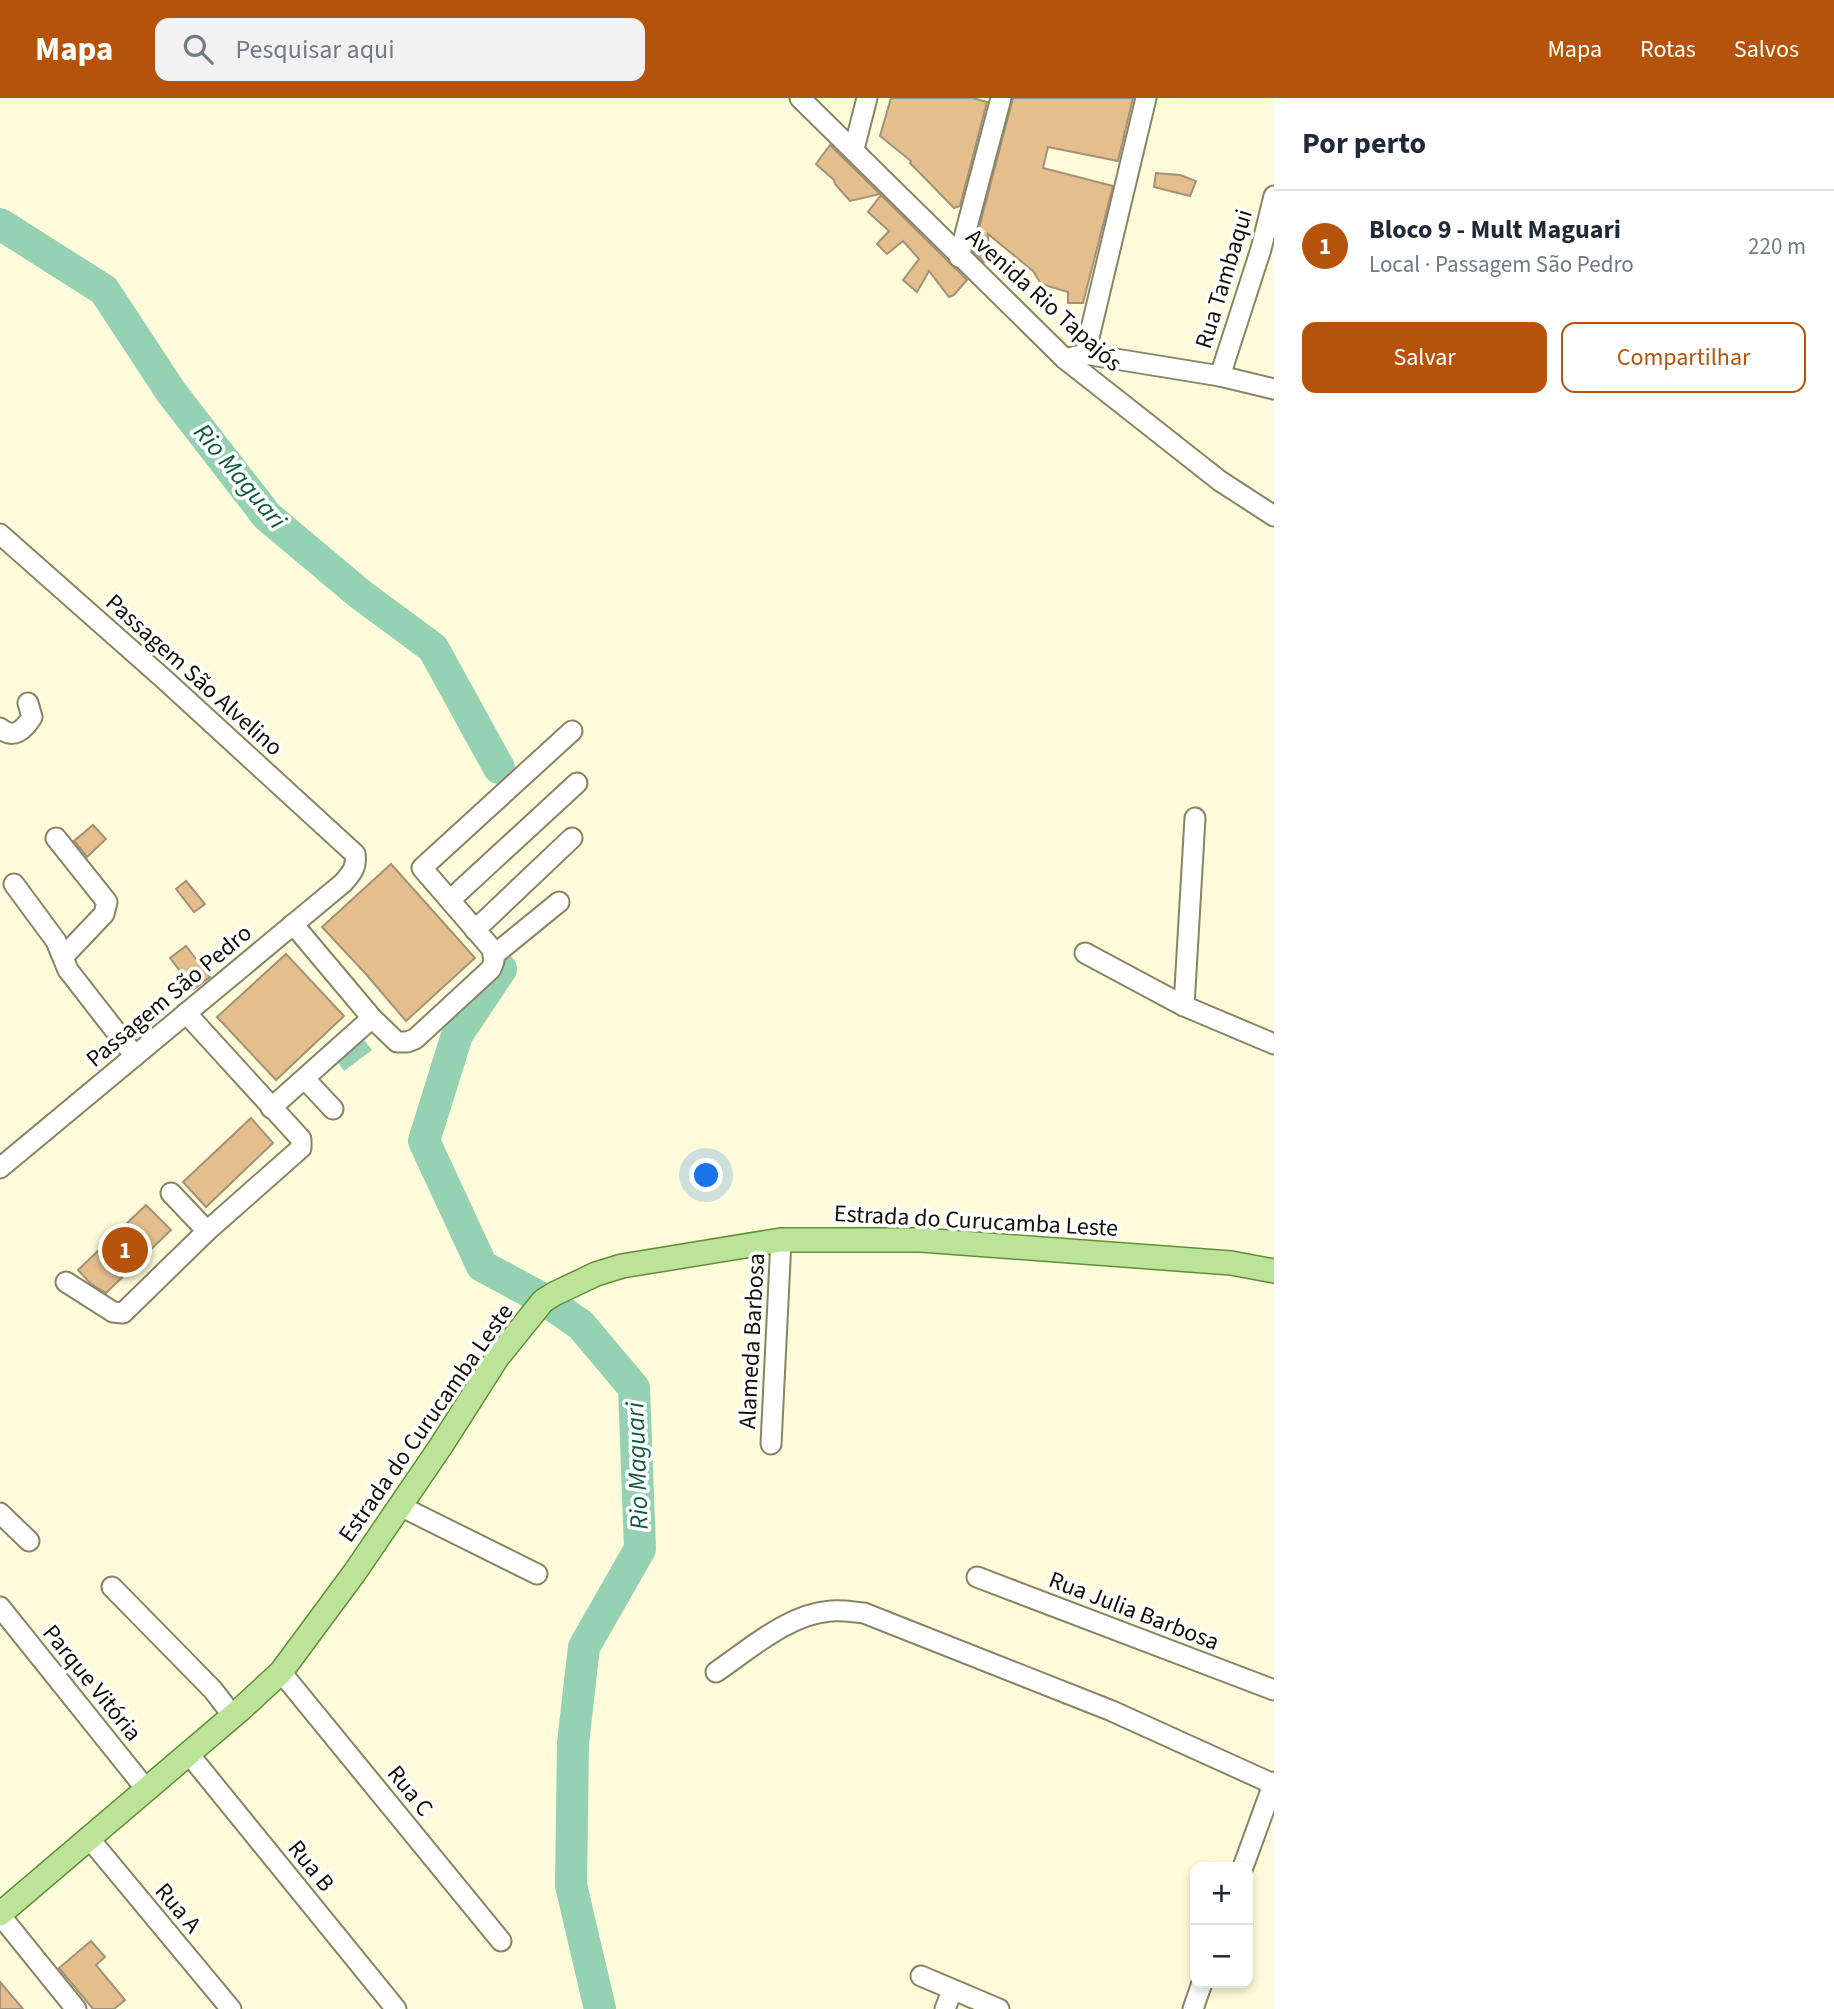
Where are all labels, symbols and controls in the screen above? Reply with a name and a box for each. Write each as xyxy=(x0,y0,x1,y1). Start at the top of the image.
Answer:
search box xyxy=(155,18,645,81)
text: Mapa xyxy=(35,26,113,73)
icon: search xyxy=(179,30,217,68)
text: Pesquisar aqui xyxy=(235,31,395,68)
text: Mapa xyxy=(1547,32,1602,67)
text: Rotas xyxy=(1640,32,1696,67)
text: Salvos xyxy=(1734,32,1799,67)
text: Por perto xyxy=(1302,122,1426,165)
street label: Rua Tambaqui xyxy=(1186,205,1262,353)
text: Bloco 9 - Mult Maguari xyxy=(1369,211,1621,248)
street label: Avenida Rio Tapajós xyxy=(958,220,1130,380)
text: 1 xyxy=(1319,230,1331,263)
text: 220 m xyxy=(1748,230,1806,263)
text: Local · Passagem São Pedro xyxy=(1369,248,1634,281)
button: Salvar xyxy=(1302,322,1547,393)
button: Compartilhar xyxy=(1561,322,1806,393)
water label: Rio Maguari xyxy=(185,415,296,537)
street label: Passagem São Alvelino xyxy=(97,586,291,764)
street label: Passagem São Pedro xyxy=(78,916,260,1076)
your location xyxy=(689,1158,723,1192)
street label: Estrada do Curucamba Leste xyxy=(833,1196,1119,1246)
pin: 1 xyxy=(102,1224,148,1276)
street label: Alameda Barbosa xyxy=(730,1252,774,1430)
street label: Estrada do Curucamba Leste xyxy=(330,1296,522,1550)
water label: Rio Maguari xyxy=(616,1401,658,1530)
street label: Rua Julia Barbosa xyxy=(1044,1562,1224,1660)
street label: Parque Vitória xyxy=(34,1617,150,1749)
street label: Rua C xyxy=(378,1758,442,1824)
street label: Rua B xyxy=(279,1833,343,1899)
map controls xyxy=(1190,1862,1253,1988)
button: + xyxy=(1190,1862,1253,1925)
street label: Rua A xyxy=(146,1875,210,1941)
button: − xyxy=(1190,1925,1253,1988)

